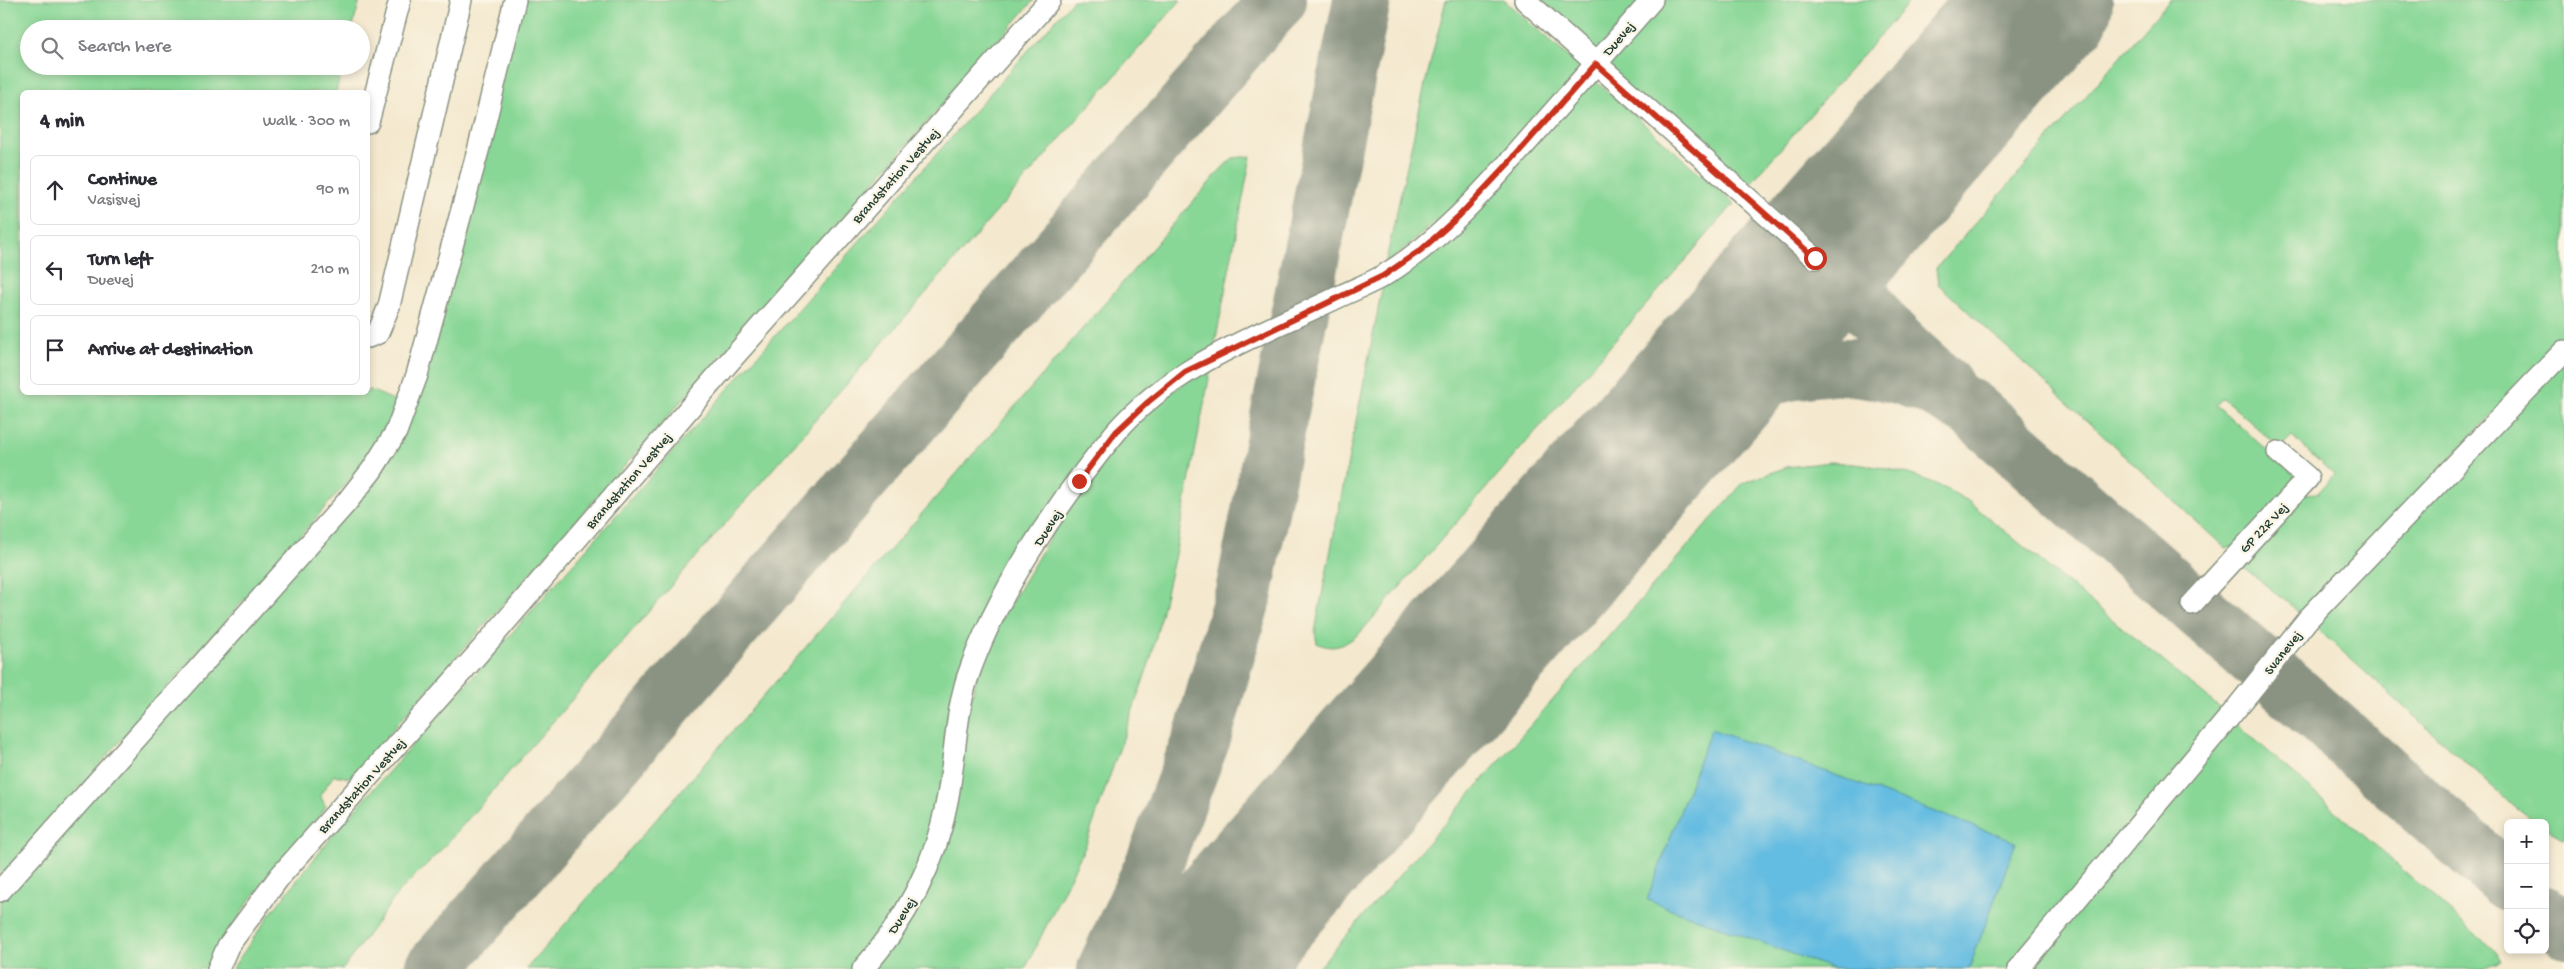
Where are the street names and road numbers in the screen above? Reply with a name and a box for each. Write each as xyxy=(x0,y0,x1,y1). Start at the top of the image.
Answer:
street label: Duevej xyxy=(1600,19,1640,61)
street label: Brandstation Vestvej xyxy=(849,125,944,229)
street label: Brandstation Vestvej xyxy=(583,430,677,534)
street label: GP 22R Vej xyxy=(2237,500,2293,558)
street label: Duevej xyxy=(1030,507,1067,551)
street label: Svanevej xyxy=(2261,628,2307,679)
street label: Brandstation Vestvej xyxy=(315,735,410,839)
street label: Duevej xyxy=(885,895,921,939)

